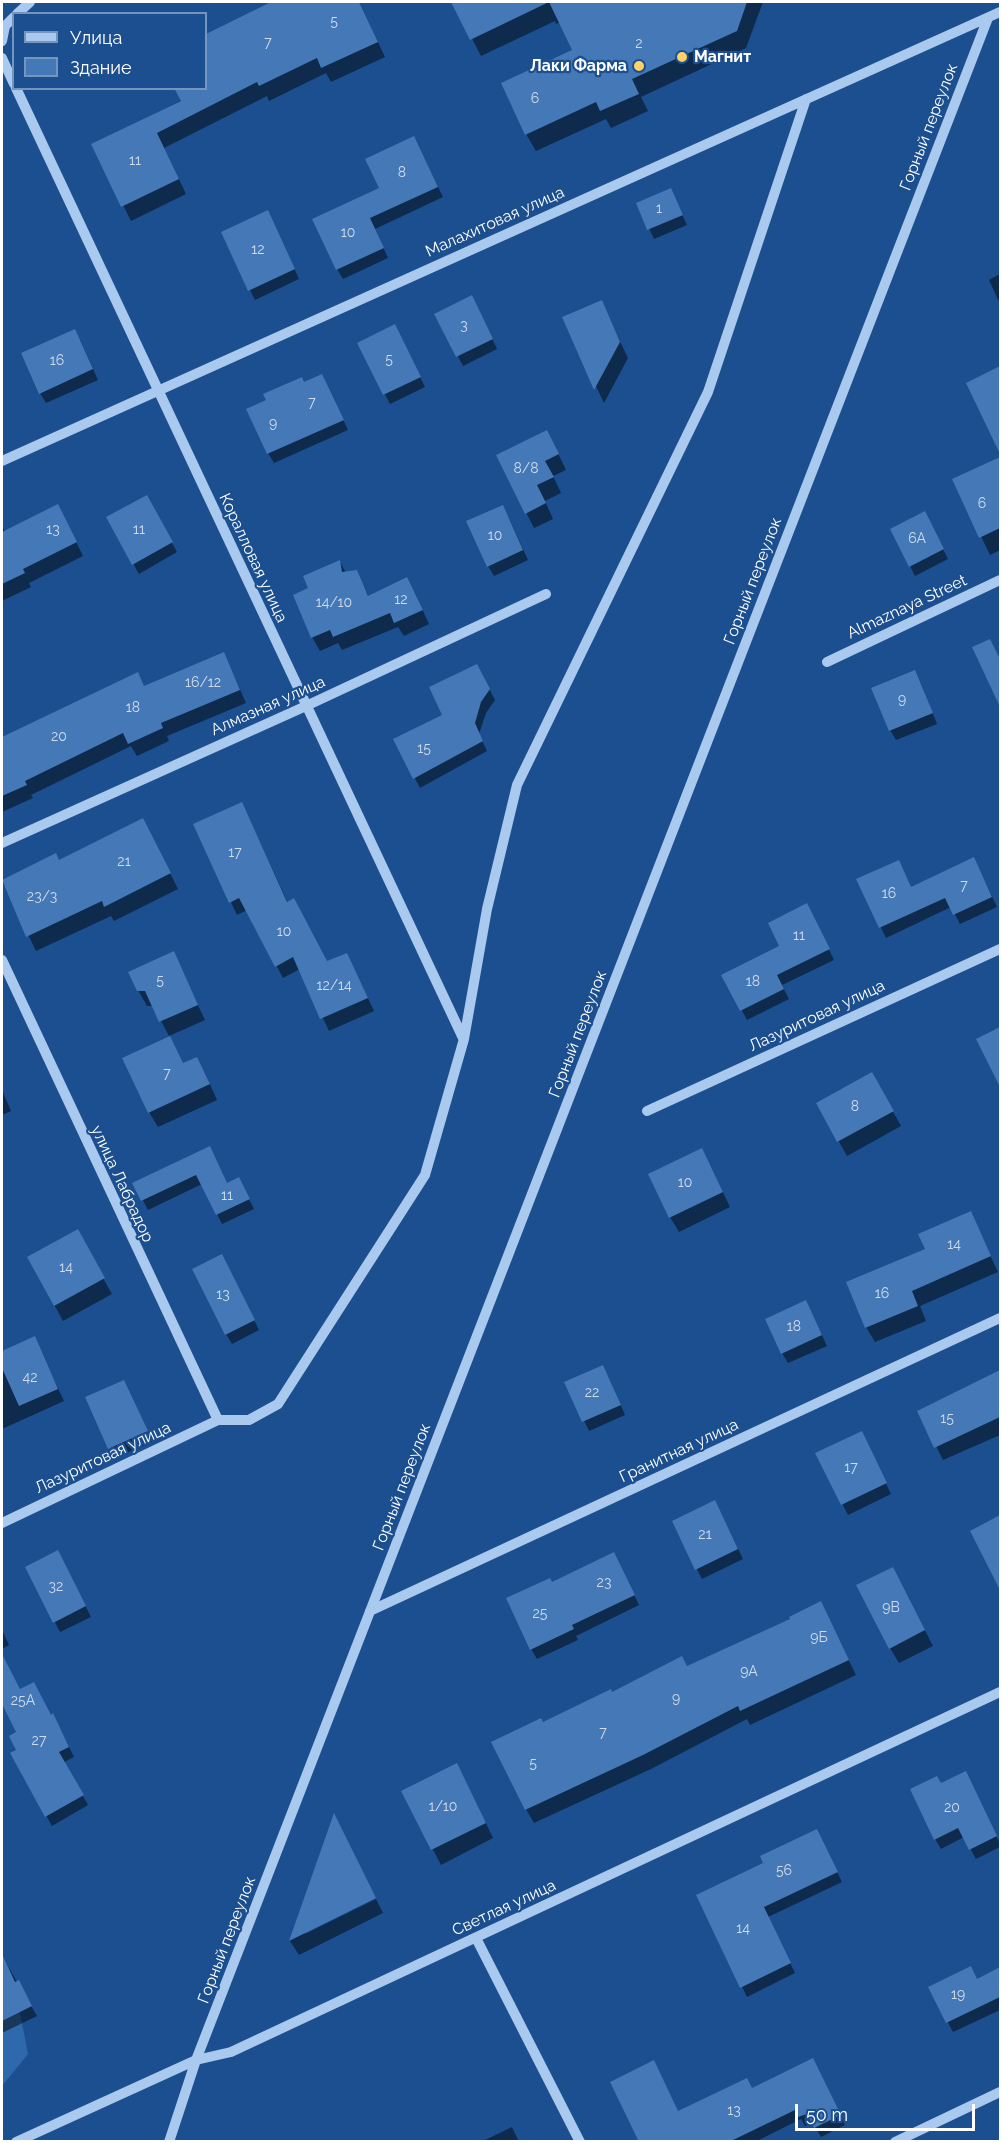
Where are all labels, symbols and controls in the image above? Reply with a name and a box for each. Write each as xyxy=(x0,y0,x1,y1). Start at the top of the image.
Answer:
legend xyxy=(12,12,207,90)
house number: 5 xyxy=(330,14,338,30)
text: Улица xyxy=(70,27,122,48)
house number: 7 xyxy=(264,35,272,51)
house number: 2 xyxy=(635,36,643,52)
place label: Магнит xyxy=(694,47,751,67)
marker: Магнит xyxy=(675,50,689,64)
place label: Лаки Фарма xyxy=(530,56,627,76)
text: Здание xyxy=(70,57,132,78)
marker: Лаки Фарма xyxy=(632,59,646,73)
street label: Горный переулок xyxy=(896,61,962,193)
house number: 6 xyxy=(531,91,539,107)
house number: 11 xyxy=(129,153,141,169)
house number: 8 xyxy=(398,165,406,181)
street label: Малахитовая улица xyxy=(423,183,567,261)
house number: 1 xyxy=(656,201,662,217)
house number: 10 xyxy=(341,225,355,241)
house number: 12 xyxy=(251,242,265,258)
house number: 3 xyxy=(460,318,468,334)
house number: 5 xyxy=(385,352,393,368)
house number: 16 xyxy=(50,353,64,369)
house number: 7 xyxy=(308,395,316,411)
house number: 9 xyxy=(269,416,277,432)
house number: 8/8 xyxy=(514,461,538,477)
street label: Коралловая улица xyxy=(215,490,291,626)
house number: 6 xyxy=(978,496,986,512)
street label: Горный переулок xyxy=(720,515,786,647)
house number: 13 xyxy=(46,522,60,538)
house number: 11 xyxy=(133,522,145,538)
house number: 10 xyxy=(488,528,502,544)
house number: 6А xyxy=(908,531,926,547)
street label: Almaznaya Street xyxy=(844,571,970,643)
house number: 12 xyxy=(394,592,408,608)
house number: 14/10 xyxy=(316,595,352,611)
street label: Алмазная улица xyxy=(208,672,328,740)
house number: 16/12 xyxy=(185,675,221,691)
house number: 9 xyxy=(898,692,906,708)
house number: 18 xyxy=(126,700,140,716)
house number: 20 xyxy=(51,729,67,745)
house number: 15 xyxy=(417,741,431,757)
house number: 17 xyxy=(228,845,242,861)
house number: 21 xyxy=(117,854,131,870)
house number: 7 xyxy=(960,878,968,894)
house number: 16 xyxy=(882,886,896,902)
house number: 23/3 xyxy=(27,889,57,905)
house number: 10 xyxy=(277,924,291,940)
house number: 11 xyxy=(793,928,805,944)
street label: Горный переулок xyxy=(545,968,611,1100)
house number: 5 xyxy=(156,973,164,989)
house number: 18 xyxy=(746,974,760,990)
street label: Лазуритовая улица xyxy=(746,976,888,1056)
house number: 12/14 xyxy=(316,978,352,994)
house number: 7 xyxy=(163,1066,171,1082)
house number: 8 xyxy=(851,1099,859,1115)
street label: улица Лабрадор xyxy=(87,1123,157,1245)
house number: 10 xyxy=(678,1175,692,1191)
house number: 11 xyxy=(221,1188,233,1204)
house number: 14 xyxy=(947,1237,961,1253)
house number: 14 xyxy=(59,1260,73,1276)
house number: 16 xyxy=(875,1286,889,1302)
house number: 13 xyxy=(216,1287,230,1303)
house number: 18 xyxy=(787,1319,801,1335)
house number: 42 xyxy=(23,1370,37,1386)
house number: 22 xyxy=(585,1385,599,1401)
house number: 15 xyxy=(940,1411,954,1427)
street label: Гранитная улица xyxy=(616,1415,742,1487)
street label: Лазуритовая улица xyxy=(32,1418,174,1498)
street label: Горный переулок xyxy=(369,1421,435,1553)
house number: 17 xyxy=(844,1460,858,1476)
house number: 21 xyxy=(698,1527,712,1543)
house number: 23 xyxy=(597,1575,611,1591)
house number: 32 xyxy=(49,1579,63,1595)
house number: 9В xyxy=(882,1600,900,1616)
house number: 25 xyxy=(533,1606,547,1622)
house number: 9Б xyxy=(810,1630,828,1646)
house number: 9А xyxy=(740,1664,758,1680)
house number: 9 xyxy=(672,1691,680,1707)
house number: 25А xyxy=(11,1693,35,1709)
house number: 7 xyxy=(599,1725,607,1741)
house number: 27 xyxy=(32,1733,46,1749)
house number: 5 xyxy=(529,1756,537,1772)
house number: 1/10 xyxy=(429,1799,457,1815)
house number: 20 xyxy=(944,1800,960,1816)
house number: 56 xyxy=(776,1863,792,1879)
street label: Горный переулок xyxy=(194,1874,260,2006)
street label: Светлая улица xyxy=(449,1876,559,1940)
house number: 14 xyxy=(736,1921,750,1937)
house number: 19 xyxy=(951,1987,965,2003)
scale bar xyxy=(798,2092,978,2130)
house number: 13 xyxy=(727,2103,741,2119)
text: 50 m xyxy=(806,2104,848,2125)

